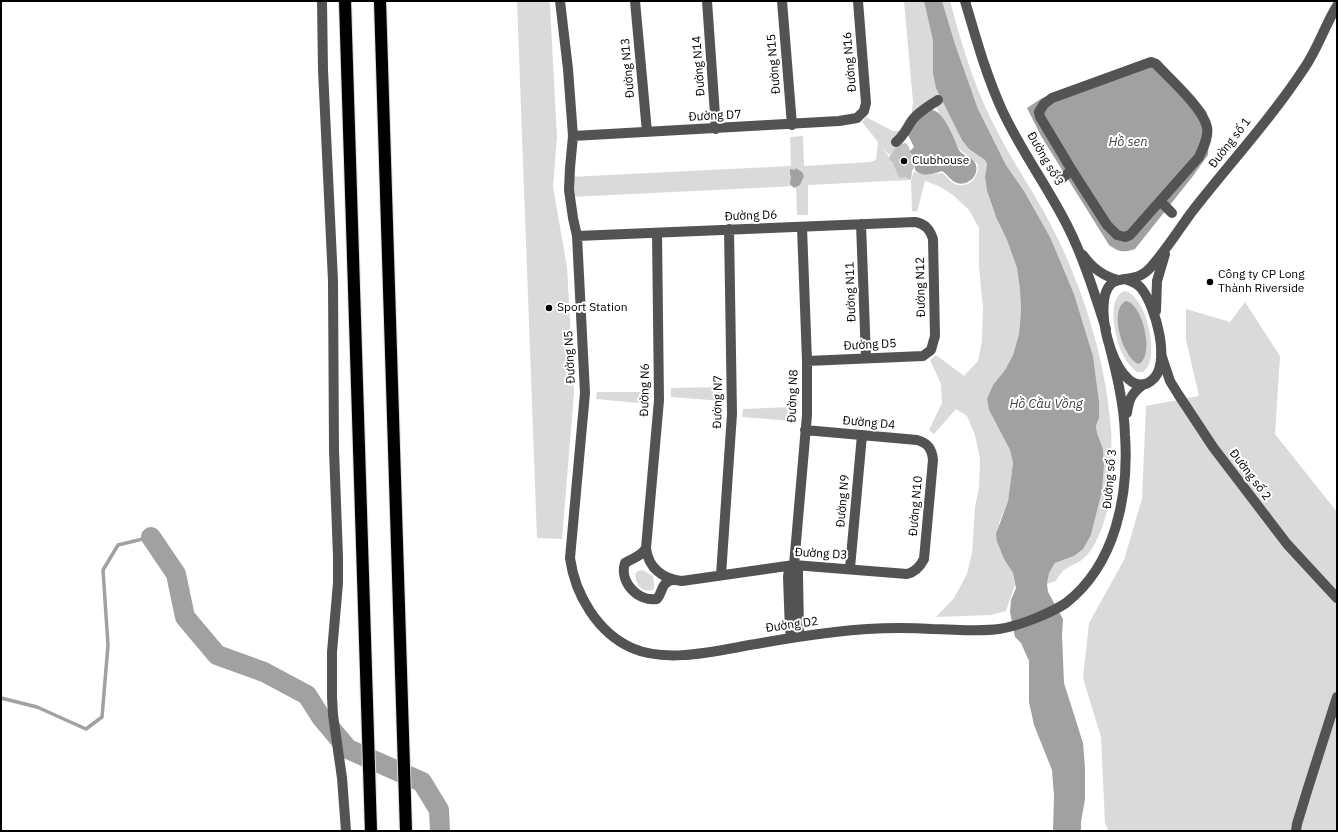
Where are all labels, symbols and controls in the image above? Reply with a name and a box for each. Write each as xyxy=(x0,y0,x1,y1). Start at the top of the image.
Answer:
street label: Đường N16 xyxy=(840,31,860,93)
street label: Đường N15 xyxy=(764,33,784,95)
street label: Đường N14 xyxy=(690,35,708,97)
street label: Đường N13 xyxy=(618,37,638,99)
street label: Đường D7 xyxy=(688,107,742,125)
street label: Đường số 1 xyxy=(1206,115,1254,171)
street label: Đường số 3 xyxy=(1024,129,1066,189)
water label: Hồ sen xyxy=(1108,134,1148,150)
place label: Clubhouse xyxy=(912,154,969,168)
marker: Clubhouse xyxy=(899,156,909,166)
street label: Đường D6 xyxy=(724,208,778,224)
street label: Đường N12 xyxy=(913,257,929,317)
street label: Đường N11 xyxy=(843,262,859,322)
place label: Công ty CP Long Thành Riverside xyxy=(1218,268,1305,296)
marker: Công ty CP Long Thành Riverside xyxy=(1205,277,1215,287)
place label: Sport Station xyxy=(557,301,627,315)
marker: Sport Station xyxy=(544,303,554,313)
street label: Đường N5 xyxy=(561,330,579,384)
street label: Đường D5 xyxy=(843,336,897,354)
street label: Đường N6 xyxy=(637,363,653,417)
street label: Đường N8 xyxy=(785,369,801,423)
street label: Đường N7 xyxy=(710,375,726,429)
water label: Hồ Cầu Vồng xyxy=(1009,396,1083,412)
street label: Đường D4 xyxy=(842,414,896,432)
street label: Đường số 2 xyxy=(1226,447,1274,503)
street label: Đường số 3 xyxy=(1100,448,1120,510)
street label: Đường N9 xyxy=(834,474,852,528)
street label: Đường N10 xyxy=(906,475,926,537)
street label: Đường D3 xyxy=(794,545,848,563)
street label: Đường D2 xyxy=(765,614,819,636)

